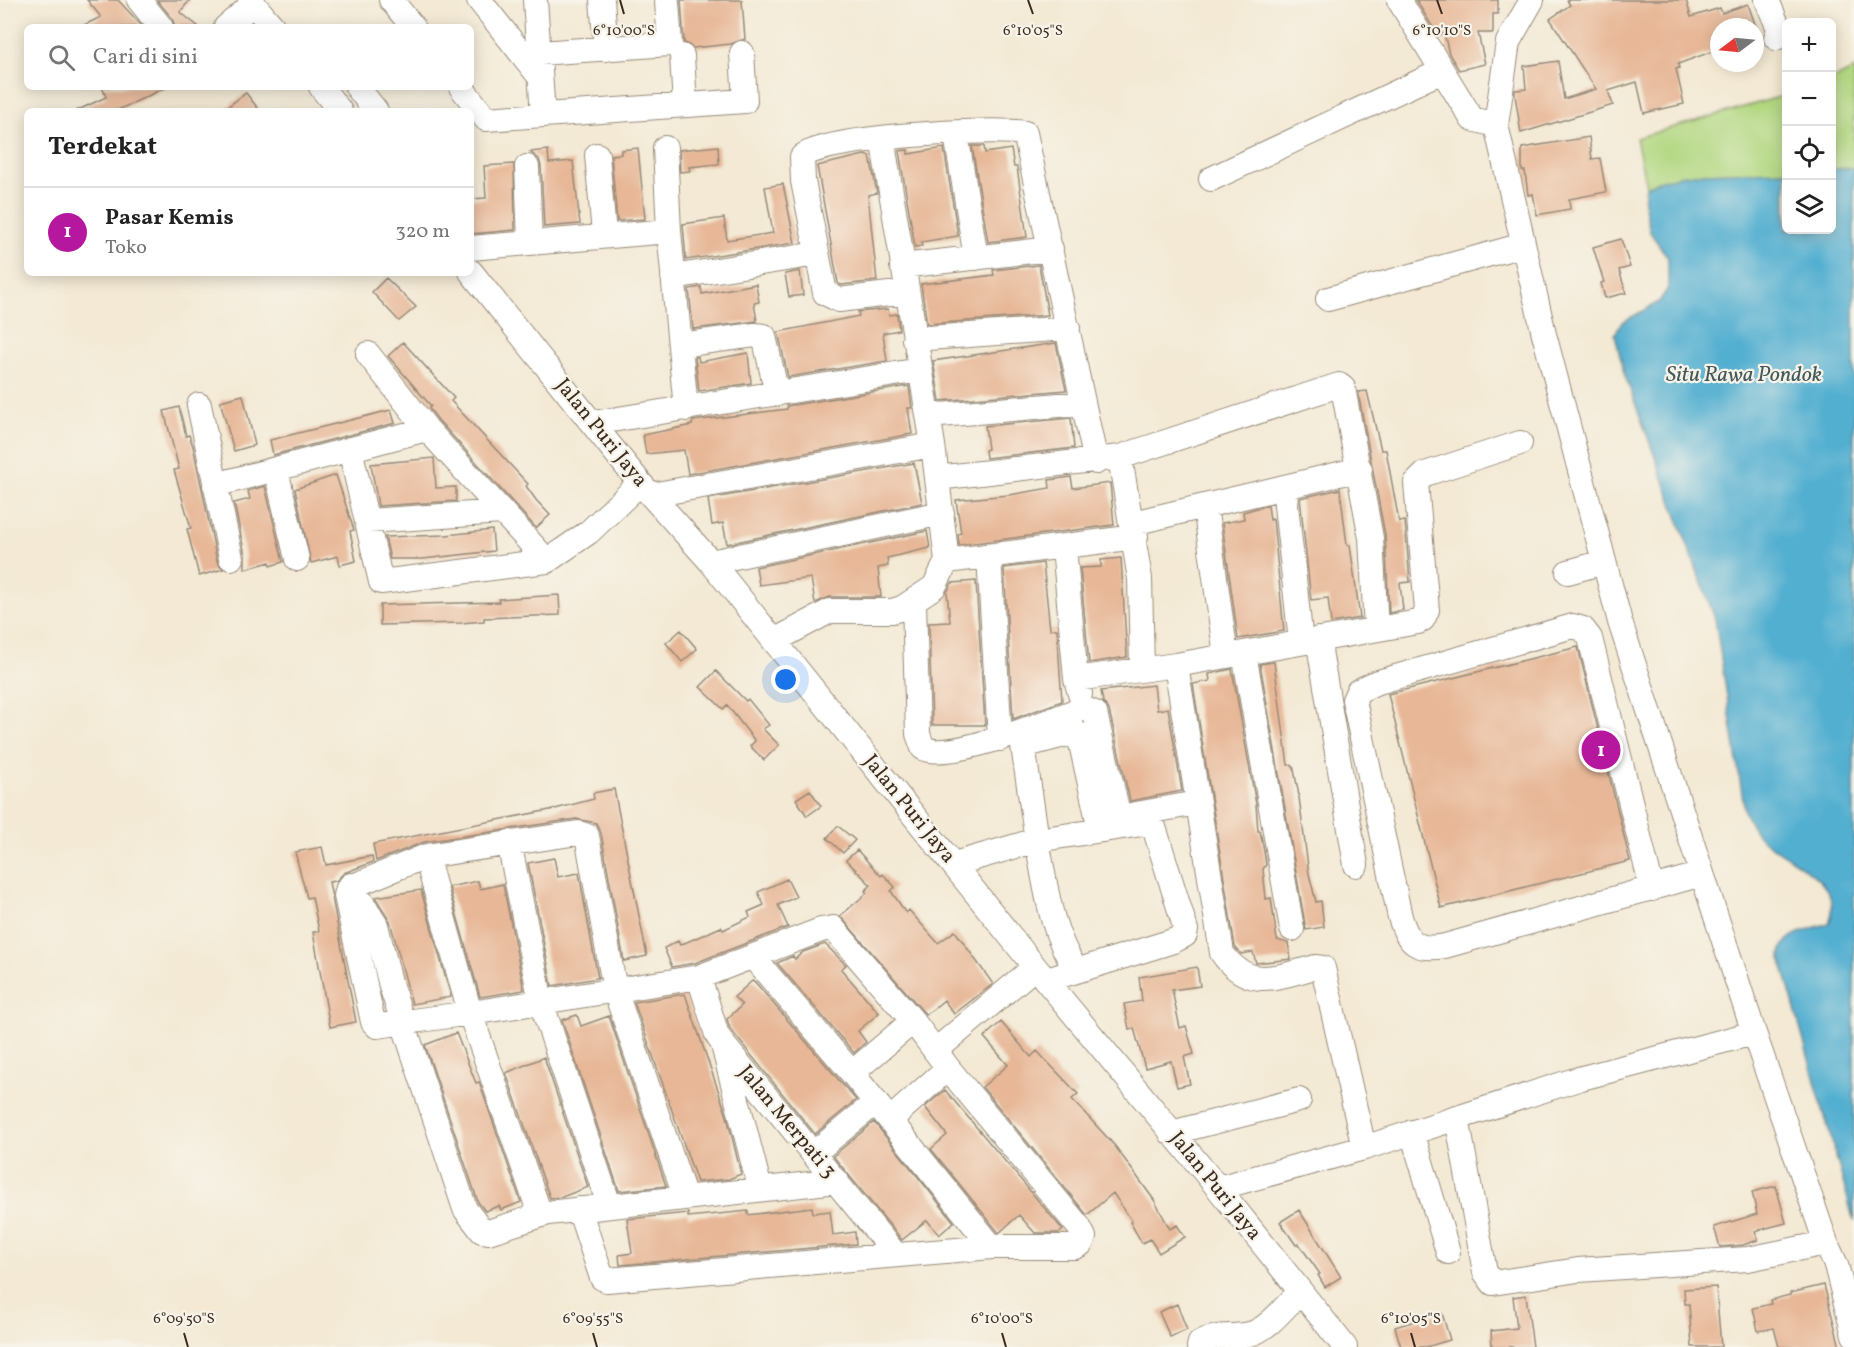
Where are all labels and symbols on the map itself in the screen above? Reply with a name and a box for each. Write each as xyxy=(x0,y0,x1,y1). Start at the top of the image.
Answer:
north arrow xyxy=(1710,18,1764,72)
text: 6°10'00"S xyxy=(593,21,655,42)
text: 6°10'05"S xyxy=(1003,21,1063,42)
text: 6°10'10"S xyxy=(1413,21,1471,42)
water label: Situ Rawa Pondok xyxy=(1666,360,1822,391)
street label: Jalan Puri Jaya xyxy=(548,372,654,494)
your location xyxy=(771,665,800,694)
pin: 1 xyxy=(1582,728,1620,772)
street label: Jalan Puri Jaya xyxy=(856,748,962,870)
street label: Jalan Merpati 3 xyxy=(731,1059,843,1185)
street label: Jalan Puri Jaya xyxy=(1162,1125,1268,1247)
text: 6°09'50"S xyxy=(153,1309,215,1330)
text: 6°09'55"S xyxy=(563,1309,623,1330)
text: 6°10'00"S xyxy=(971,1309,1033,1330)
text: 6°10'05"S xyxy=(1381,1309,1441,1330)

